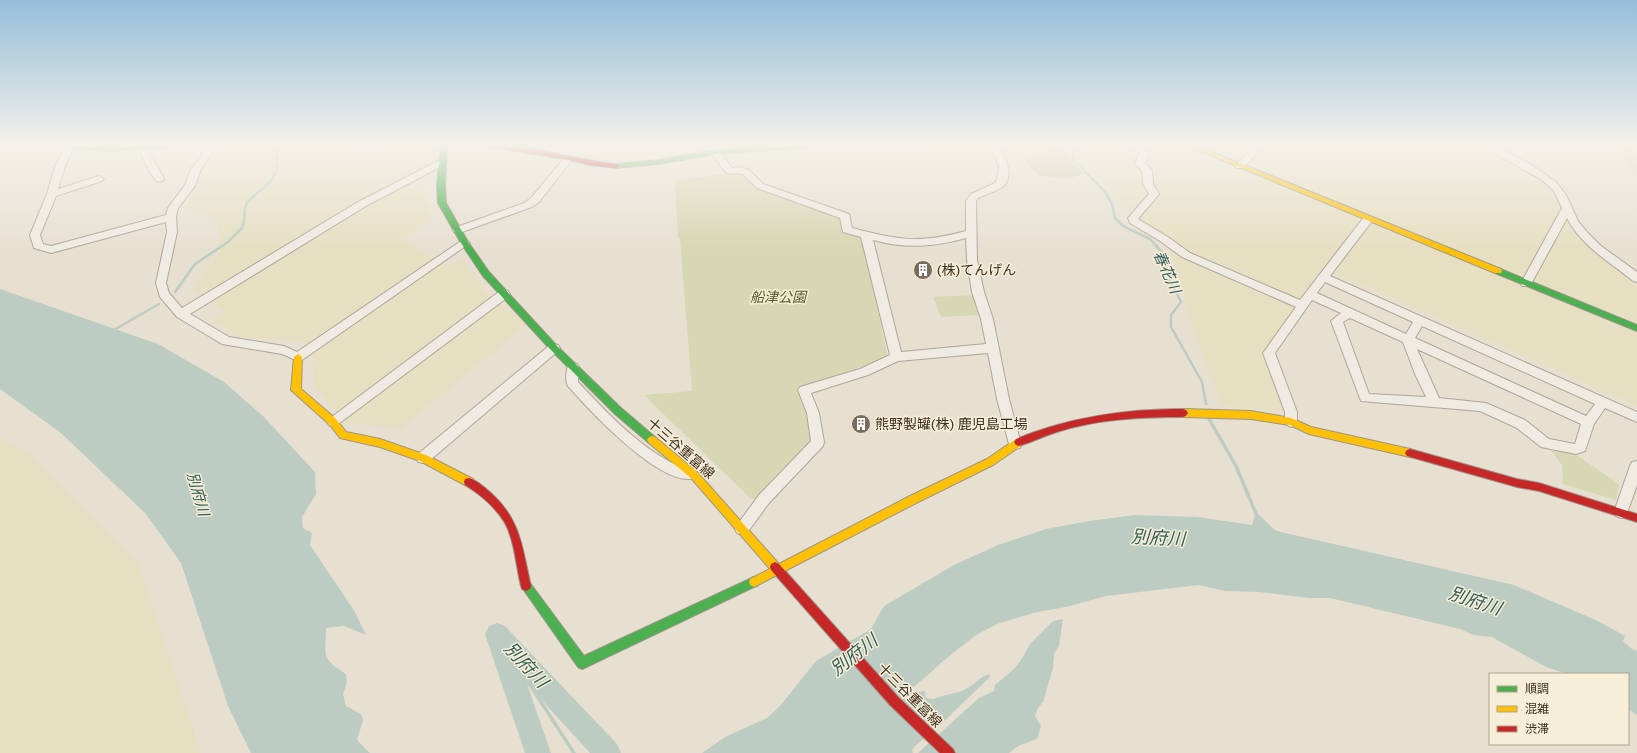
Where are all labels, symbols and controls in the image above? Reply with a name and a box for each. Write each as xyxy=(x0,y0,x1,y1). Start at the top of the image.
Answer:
water label: 春花川 xyxy=(1150,248,1185,298)
building icon: (株)てんげん xyxy=(912,259,934,281)
place label: (株)てんげん xyxy=(937,262,1016,278)
park label: 船津公園 xyxy=(750,289,808,305)
building icon: 熊野製罐(株) 鹿児島工場 xyxy=(850,413,872,435)
street label: 十三谷重富線 xyxy=(644,414,718,482)
place label: 熊野製罐(株) 鹿児島工場 xyxy=(875,416,1028,432)
water label: 別府川 xyxy=(183,470,213,520)
water label: 別府川 xyxy=(1131,526,1188,550)
water label: 別府川 xyxy=(1446,582,1506,619)
water label: 別府川 xyxy=(826,628,883,680)
water label: 別府川 xyxy=(500,638,554,693)
street label: 十三谷重富線 xyxy=(875,660,945,730)
legend xyxy=(1489,673,1629,745)
text: 順調 xyxy=(1525,682,1549,696)
text: 混雑 xyxy=(1525,702,1549,716)
text: 渋滞 xyxy=(1525,722,1549,736)

